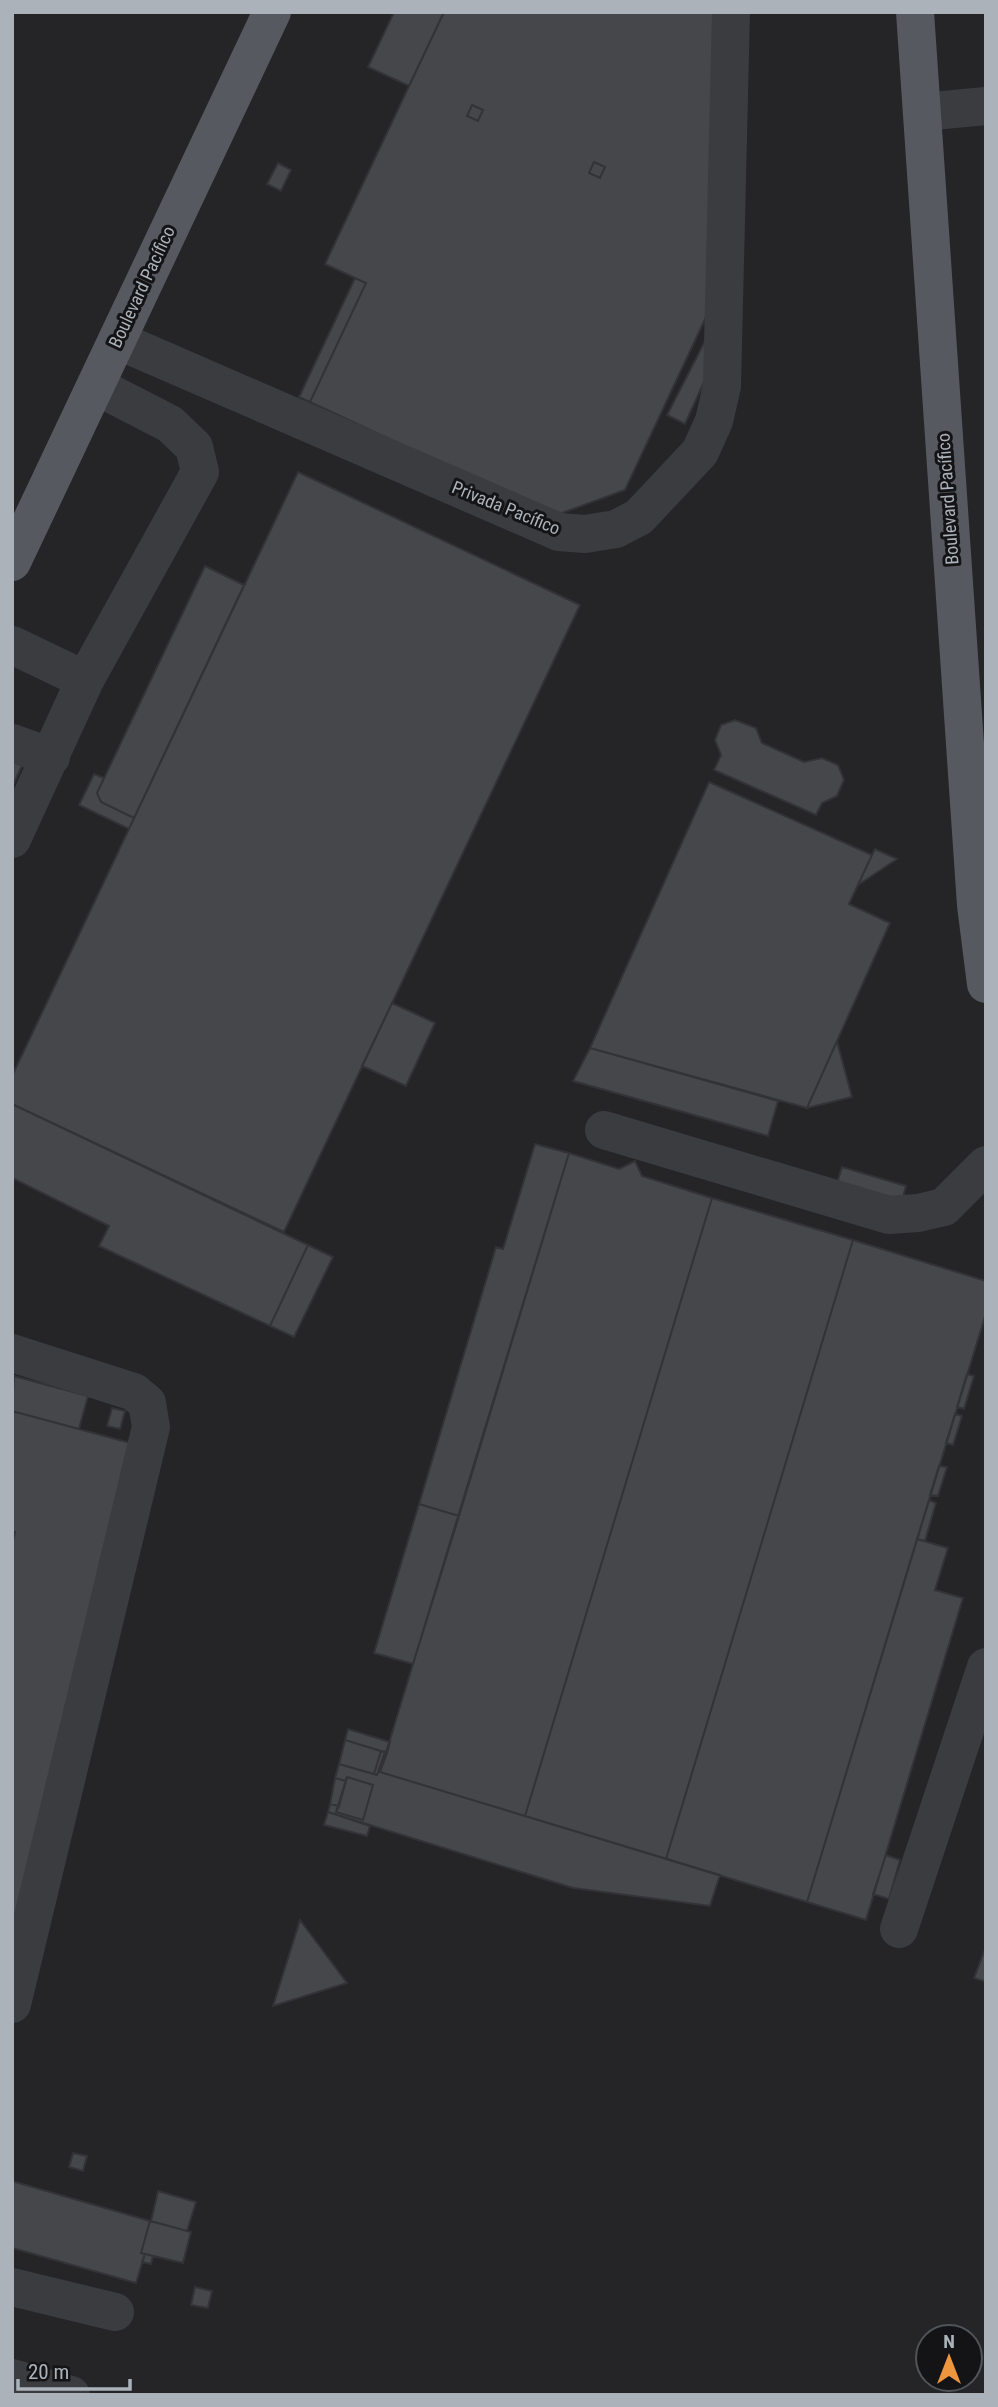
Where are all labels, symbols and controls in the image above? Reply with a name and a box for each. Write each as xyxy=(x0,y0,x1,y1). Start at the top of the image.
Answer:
street label: Boulevard Pacífico xyxy=(104,223,179,351)
street label: Boulevard Pacífico xyxy=(932,433,963,566)
street label: Privada Pacífico xyxy=(449,476,563,539)
north arrow xyxy=(914,2323,984,2393)
text: N xyxy=(943,2330,955,2353)
scale bar xyxy=(18,2348,130,2392)
text: 20 m xyxy=(28,2360,69,2384)

